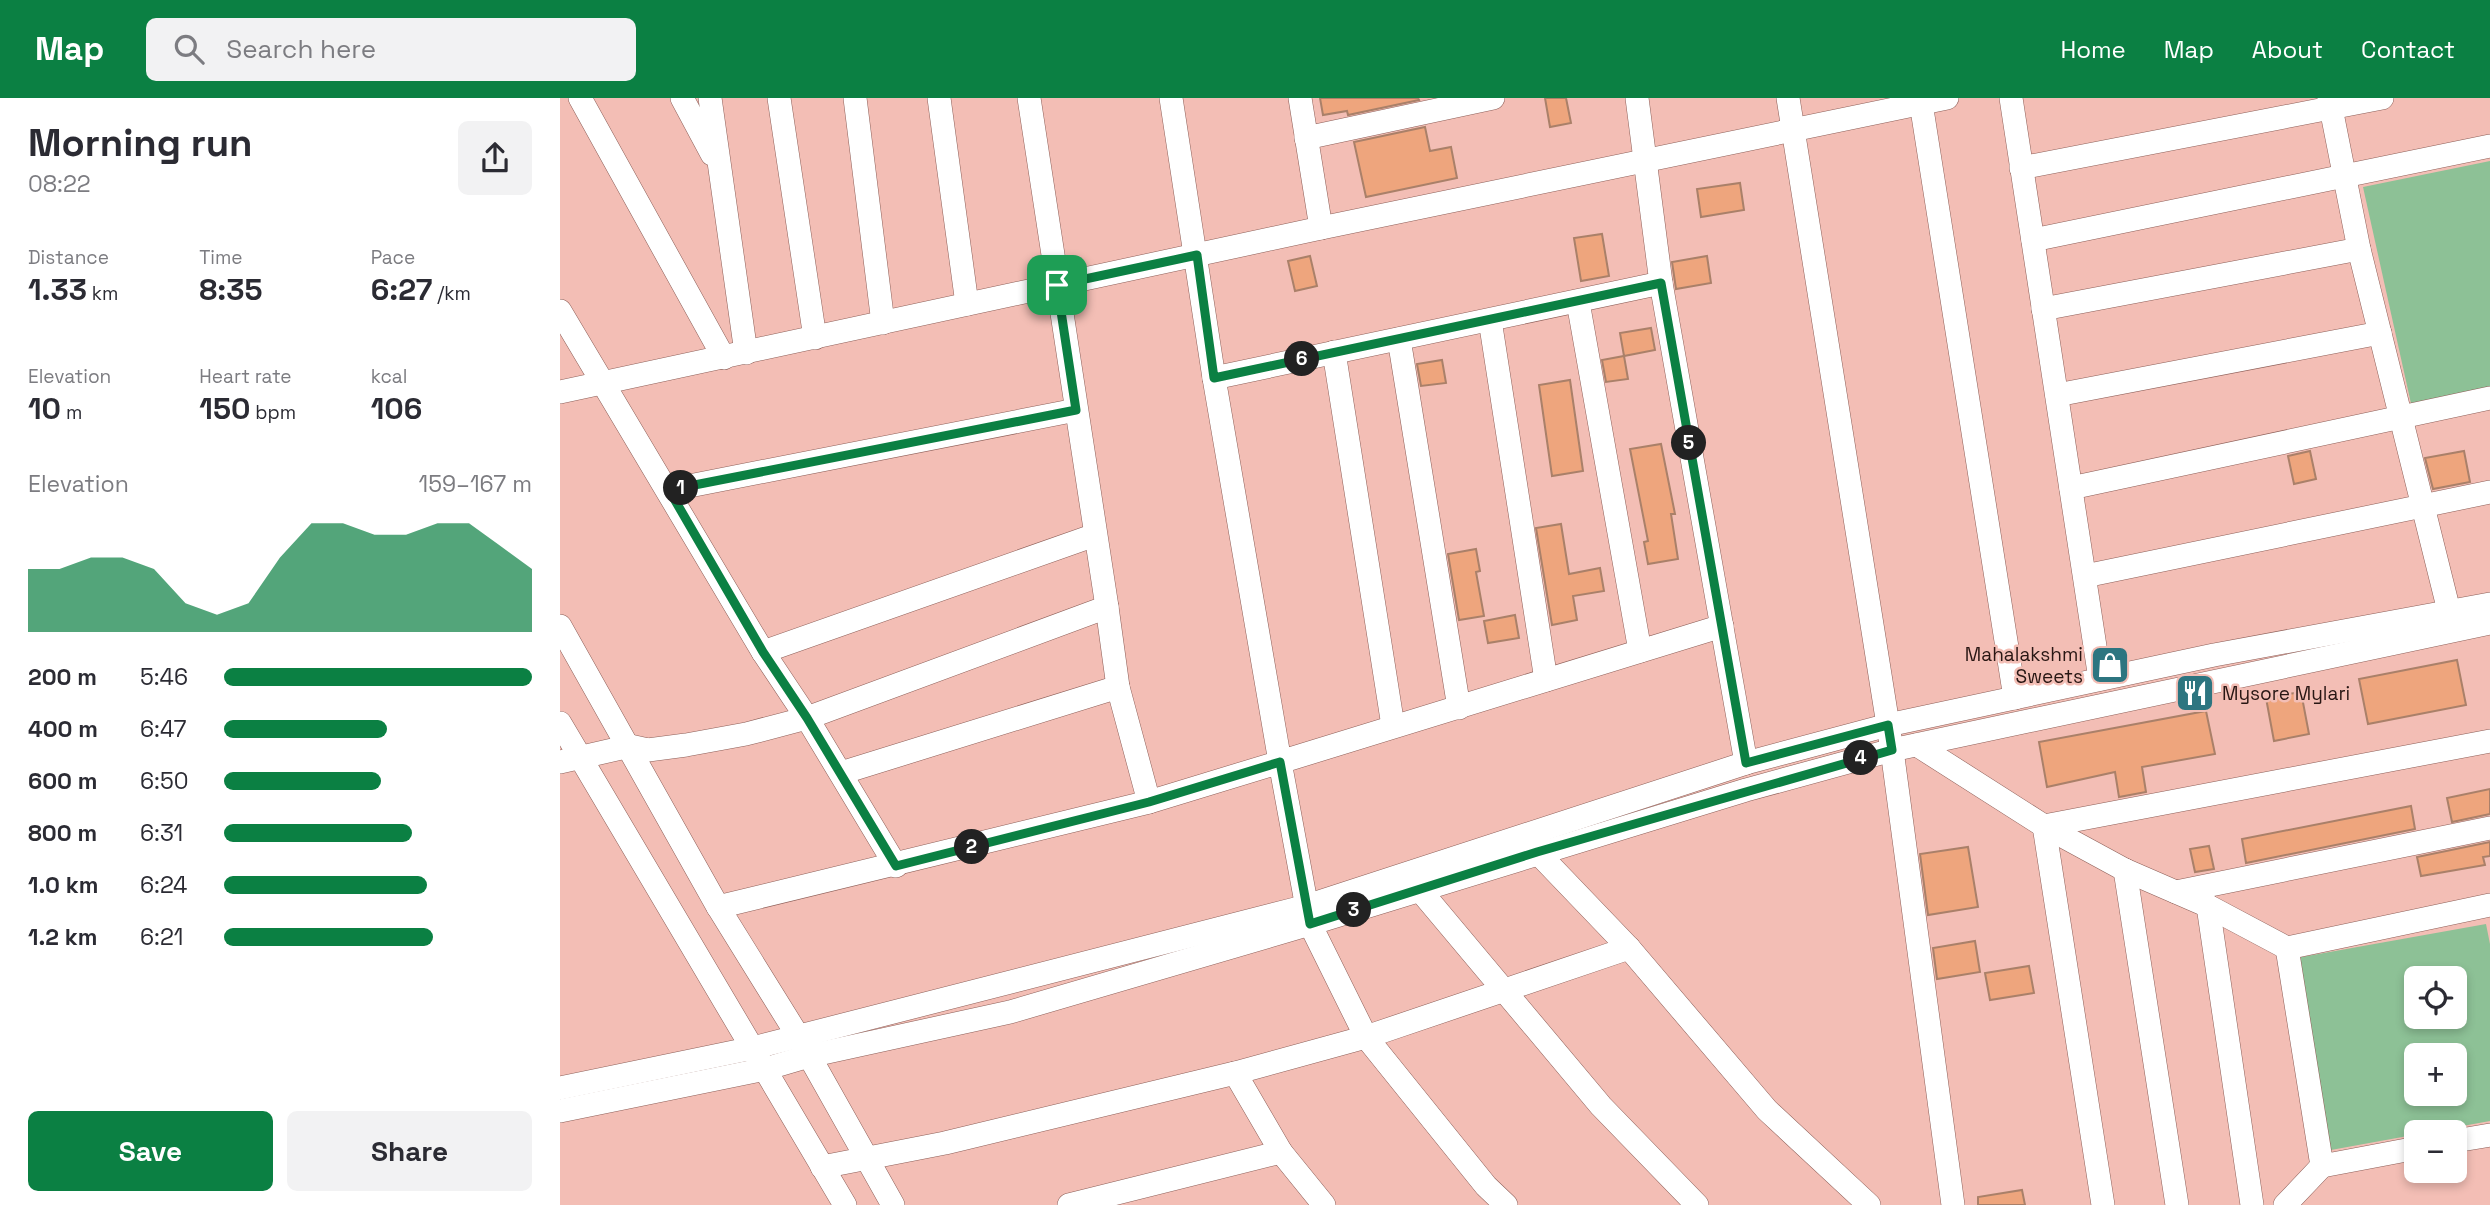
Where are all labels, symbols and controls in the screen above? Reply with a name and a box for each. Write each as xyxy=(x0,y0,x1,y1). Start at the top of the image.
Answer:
search box xyxy=(146,18,636,81)
text: Map xyxy=(35,28,104,70)
icon: search xyxy=(170,30,208,68)
text: Search here xyxy=(226,32,376,66)
text: Home xyxy=(2060,34,2126,65)
text: Map xyxy=(2164,34,2214,65)
text: About xyxy=(2252,34,2323,65)
text: Contact xyxy=(2361,34,2455,65)
text: Morning run xyxy=(28,119,253,167)
button: share xyxy=(458,121,532,195)
text: 08:22 xyxy=(28,169,91,199)
text: Distance xyxy=(28,245,109,270)
text: Time xyxy=(199,245,243,270)
text: Pace xyxy=(371,245,415,270)
pin xyxy=(1027,255,1087,315)
icon: arrive xyxy=(1038,266,1076,304)
text: 1.33 xyxy=(28,270,87,309)
text: 8:35 xyxy=(199,270,263,309)
text: 6:27 xyxy=(371,270,432,309)
text: km xyxy=(87,281,118,306)
text: /km xyxy=(432,281,471,306)
pin: 6 xyxy=(1284,342,1320,376)
text: 6 xyxy=(1296,346,1307,371)
text: Elevation xyxy=(28,364,111,389)
text: Heart rate xyxy=(199,364,292,389)
text: kcal xyxy=(371,364,407,389)
text: 10 xyxy=(28,389,61,428)
text: 150 xyxy=(199,389,250,428)
text: 106 xyxy=(371,389,422,428)
text: m xyxy=(61,400,82,425)
text: bpm xyxy=(250,400,296,425)
pin: 5 xyxy=(1672,426,1706,460)
text: 5 xyxy=(1683,430,1694,455)
text: Elevation xyxy=(28,469,129,499)
text: 159–167 m xyxy=(419,469,532,499)
pin: 1 xyxy=(664,470,698,506)
text: 1 xyxy=(676,475,685,500)
place label: Mahalakshmi Sweets xyxy=(1965,642,2083,689)
shop icon: Mahalakshmi Sweets xyxy=(2089,644,2131,686)
text: 200 m xyxy=(28,662,97,692)
text: 5:46 xyxy=(140,662,188,692)
restaurant icon: Mysore Mylari xyxy=(2174,672,2216,714)
place label: Mysore Mylari xyxy=(2222,681,2350,706)
text: 400 m xyxy=(28,714,98,744)
text: 6:47 xyxy=(140,714,187,744)
pin: 4 xyxy=(1844,740,1878,776)
text: 4 xyxy=(1854,745,1867,770)
text: 600 m xyxy=(28,766,98,796)
text: 6:50 xyxy=(140,766,188,796)
text: 800 m xyxy=(28,818,97,848)
text: 6:31 xyxy=(140,818,183,848)
pin: 2 xyxy=(954,830,990,864)
text: 2 xyxy=(966,834,977,859)
text: 1.0 km xyxy=(28,870,98,900)
text: 6:24 xyxy=(140,870,187,900)
pin: 3 xyxy=(1336,892,1372,928)
text: 3 xyxy=(1348,897,1359,922)
text: 1.2 km xyxy=(28,922,97,952)
text: 6:21 xyxy=(140,922,183,952)
map controls xyxy=(2404,966,2467,1183)
button: locate xyxy=(2404,966,2467,1029)
button: + xyxy=(2404,1043,2467,1106)
button: Save xyxy=(28,1111,273,1191)
button: Share xyxy=(287,1111,532,1191)
button: − xyxy=(2404,1120,2467,1183)

